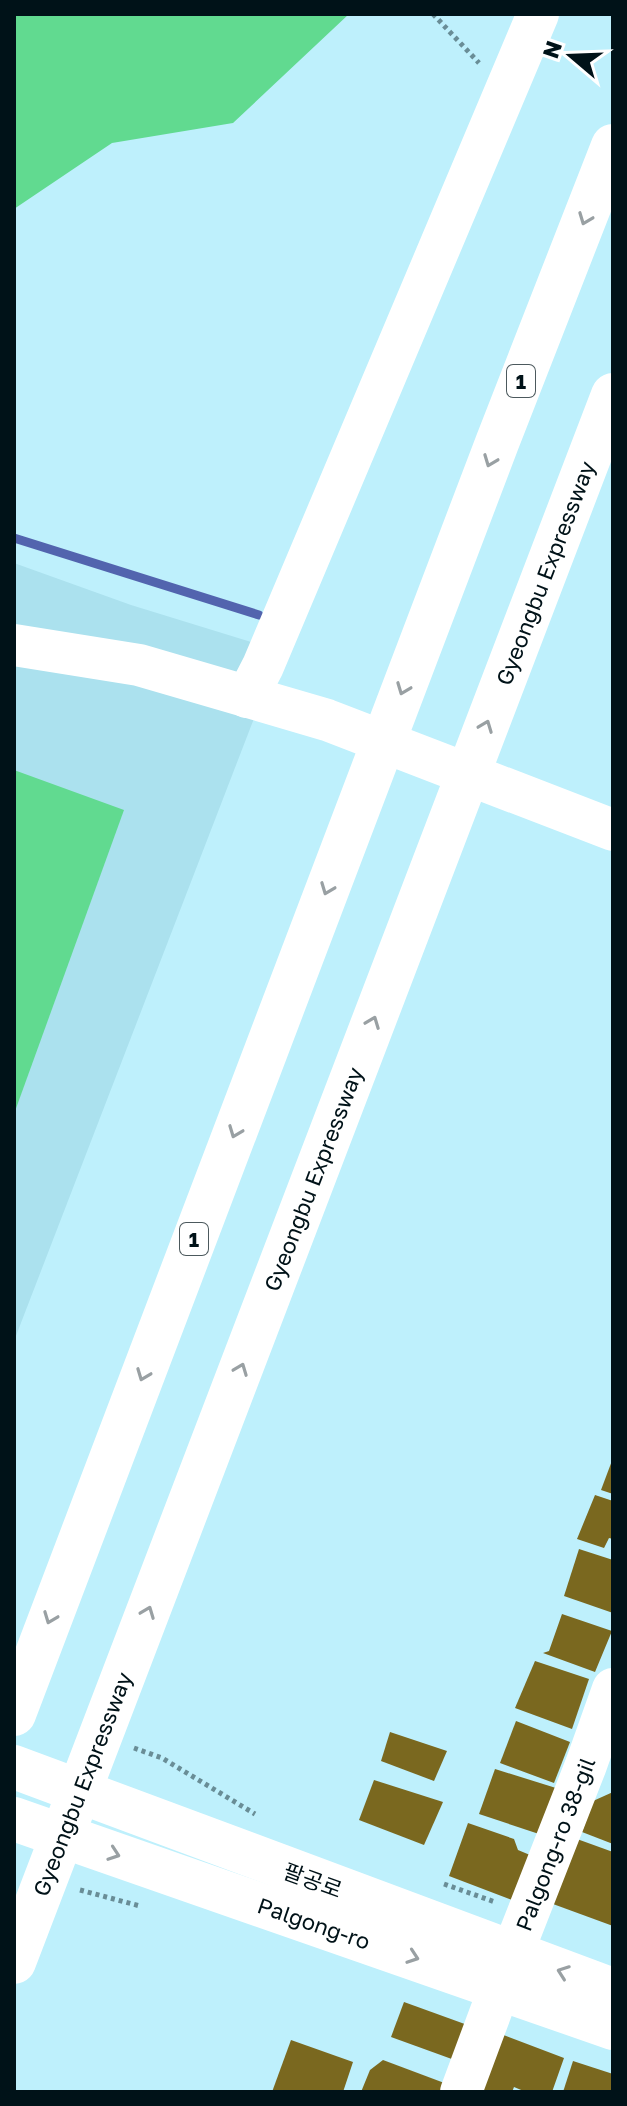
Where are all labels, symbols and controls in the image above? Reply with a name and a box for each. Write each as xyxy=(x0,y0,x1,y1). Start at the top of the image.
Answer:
north arrow xyxy=(531,16,611,96)
text: N xyxy=(536,37,567,62)
one-way arrow xyxy=(578,211,594,225)
road number: 1 xyxy=(507,365,535,397)
one-way arrow xyxy=(483,453,500,467)
street label: Gyeongbu Expressway xyxy=(490,457,600,689)
one-way arrow xyxy=(396,681,413,695)
one-way arrow xyxy=(476,720,493,734)
one-way arrow xyxy=(320,881,337,895)
one-way arrow xyxy=(363,1016,380,1030)
street label: Gyeongbu Expressway xyxy=(258,1063,368,1295)
one-way arrow xyxy=(228,1124,245,1138)
road number: 1 xyxy=(180,1223,208,1255)
one-way arrow xyxy=(231,1363,248,1377)
one-way arrow xyxy=(136,1367,153,1381)
one-way arrow xyxy=(138,1606,155,1620)
one-way arrow xyxy=(43,1610,60,1624)
street label: Gyeongbu Expressway xyxy=(27,1668,137,1900)
street label: Palgong-ro 38-gil xyxy=(509,1753,601,1935)
one-way arrow xyxy=(106,1844,120,1860)
street label: 팔공로 xyxy=(280,1857,346,1903)
street label: Palgong-ro xyxy=(254,1891,374,1955)
one-way arrow xyxy=(405,1947,419,1963)
one-way arrow xyxy=(557,1965,571,1982)

